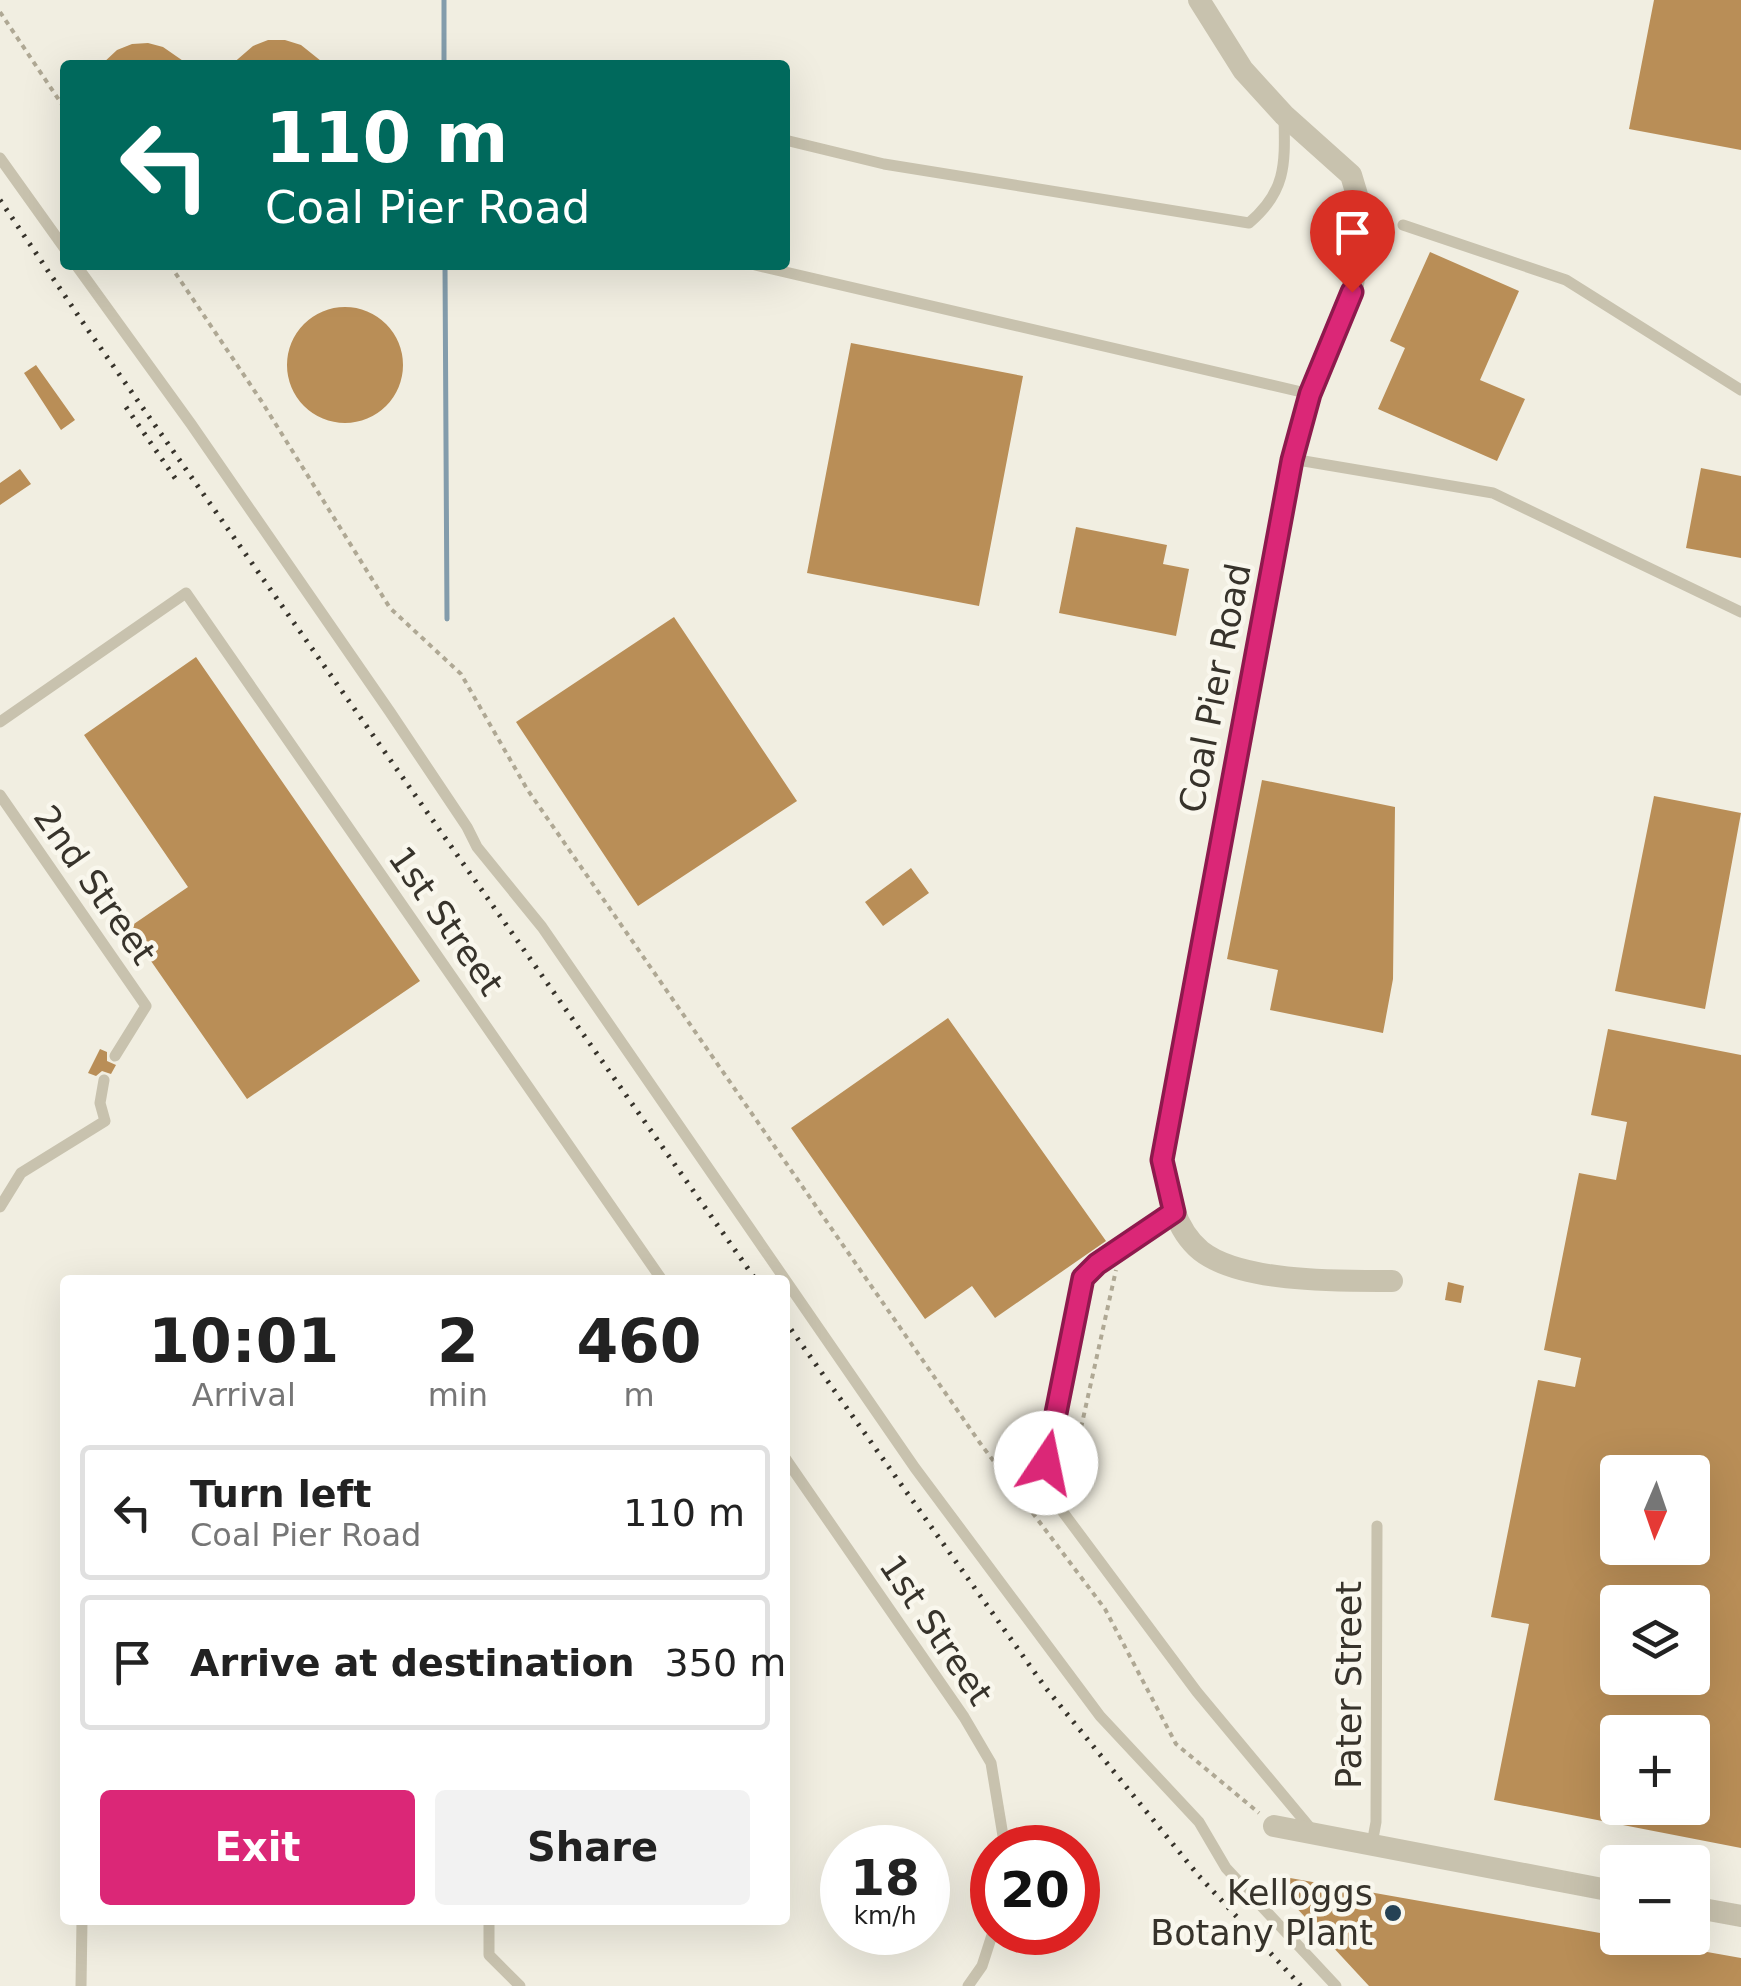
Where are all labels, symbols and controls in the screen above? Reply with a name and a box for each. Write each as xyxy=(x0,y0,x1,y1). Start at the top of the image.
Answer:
text: 110 m xyxy=(265,97,508,179)
icon: left xyxy=(100,100,230,230)
text: Coal Pier Road xyxy=(265,181,590,234)
pin xyxy=(1310,190,1395,293)
icon: arrive xyxy=(1325,205,1380,260)
street label: Coal Pier Road xyxy=(1171,560,1259,816)
street label: 2nd Street xyxy=(26,798,164,972)
street label: 1st Street xyxy=(380,839,512,1003)
text: 10:01 xyxy=(148,1306,339,1376)
text: 2 xyxy=(437,1306,479,1376)
text: 460 xyxy=(576,1306,702,1376)
text: Arrival xyxy=(192,1376,296,1414)
text: min xyxy=(428,1376,488,1414)
text: m xyxy=(623,1376,655,1414)
position arrow xyxy=(994,1411,1098,1515)
north arrow xyxy=(1600,1455,1710,1565)
map controls xyxy=(1600,1455,1710,1955)
text: Turn left xyxy=(190,1472,371,1516)
icon: left xyxy=(105,1485,160,1540)
text: 110 m xyxy=(623,1491,745,1535)
text: Coal Pier Road xyxy=(190,1516,421,1554)
street label: 1st Street xyxy=(871,1548,1001,1712)
street label: Pater Street xyxy=(1329,1581,1369,1789)
button: layers xyxy=(1600,1585,1710,1695)
icon: arrive xyxy=(105,1635,160,1690)
text: Arrive at destination xyxy=(190,1641,635,1685)
text: 350 m xyxy=(665,1641,786,1685)
button: + xyxy=(1600,1715,1710,1825)
button: Exit xyxy=(100,1790,415,1905)
button: Share xyxy=(435,1790,750,1905)
speed limit sign: 20 xyxy=(970,1825,1100,1955)
button: − xyxy=(1600,1845,1710,1955)
text: 18 xyxy=(850,1849,920,1907)
place label: Kelloggs Botany Plant xyxy=(1150,1873,1373,1953)
text: km/h xyxy=(853,1901,917,1930)
marker: Kelloggs Botany Plant xyxy=(1382,1902,1404,1924)

